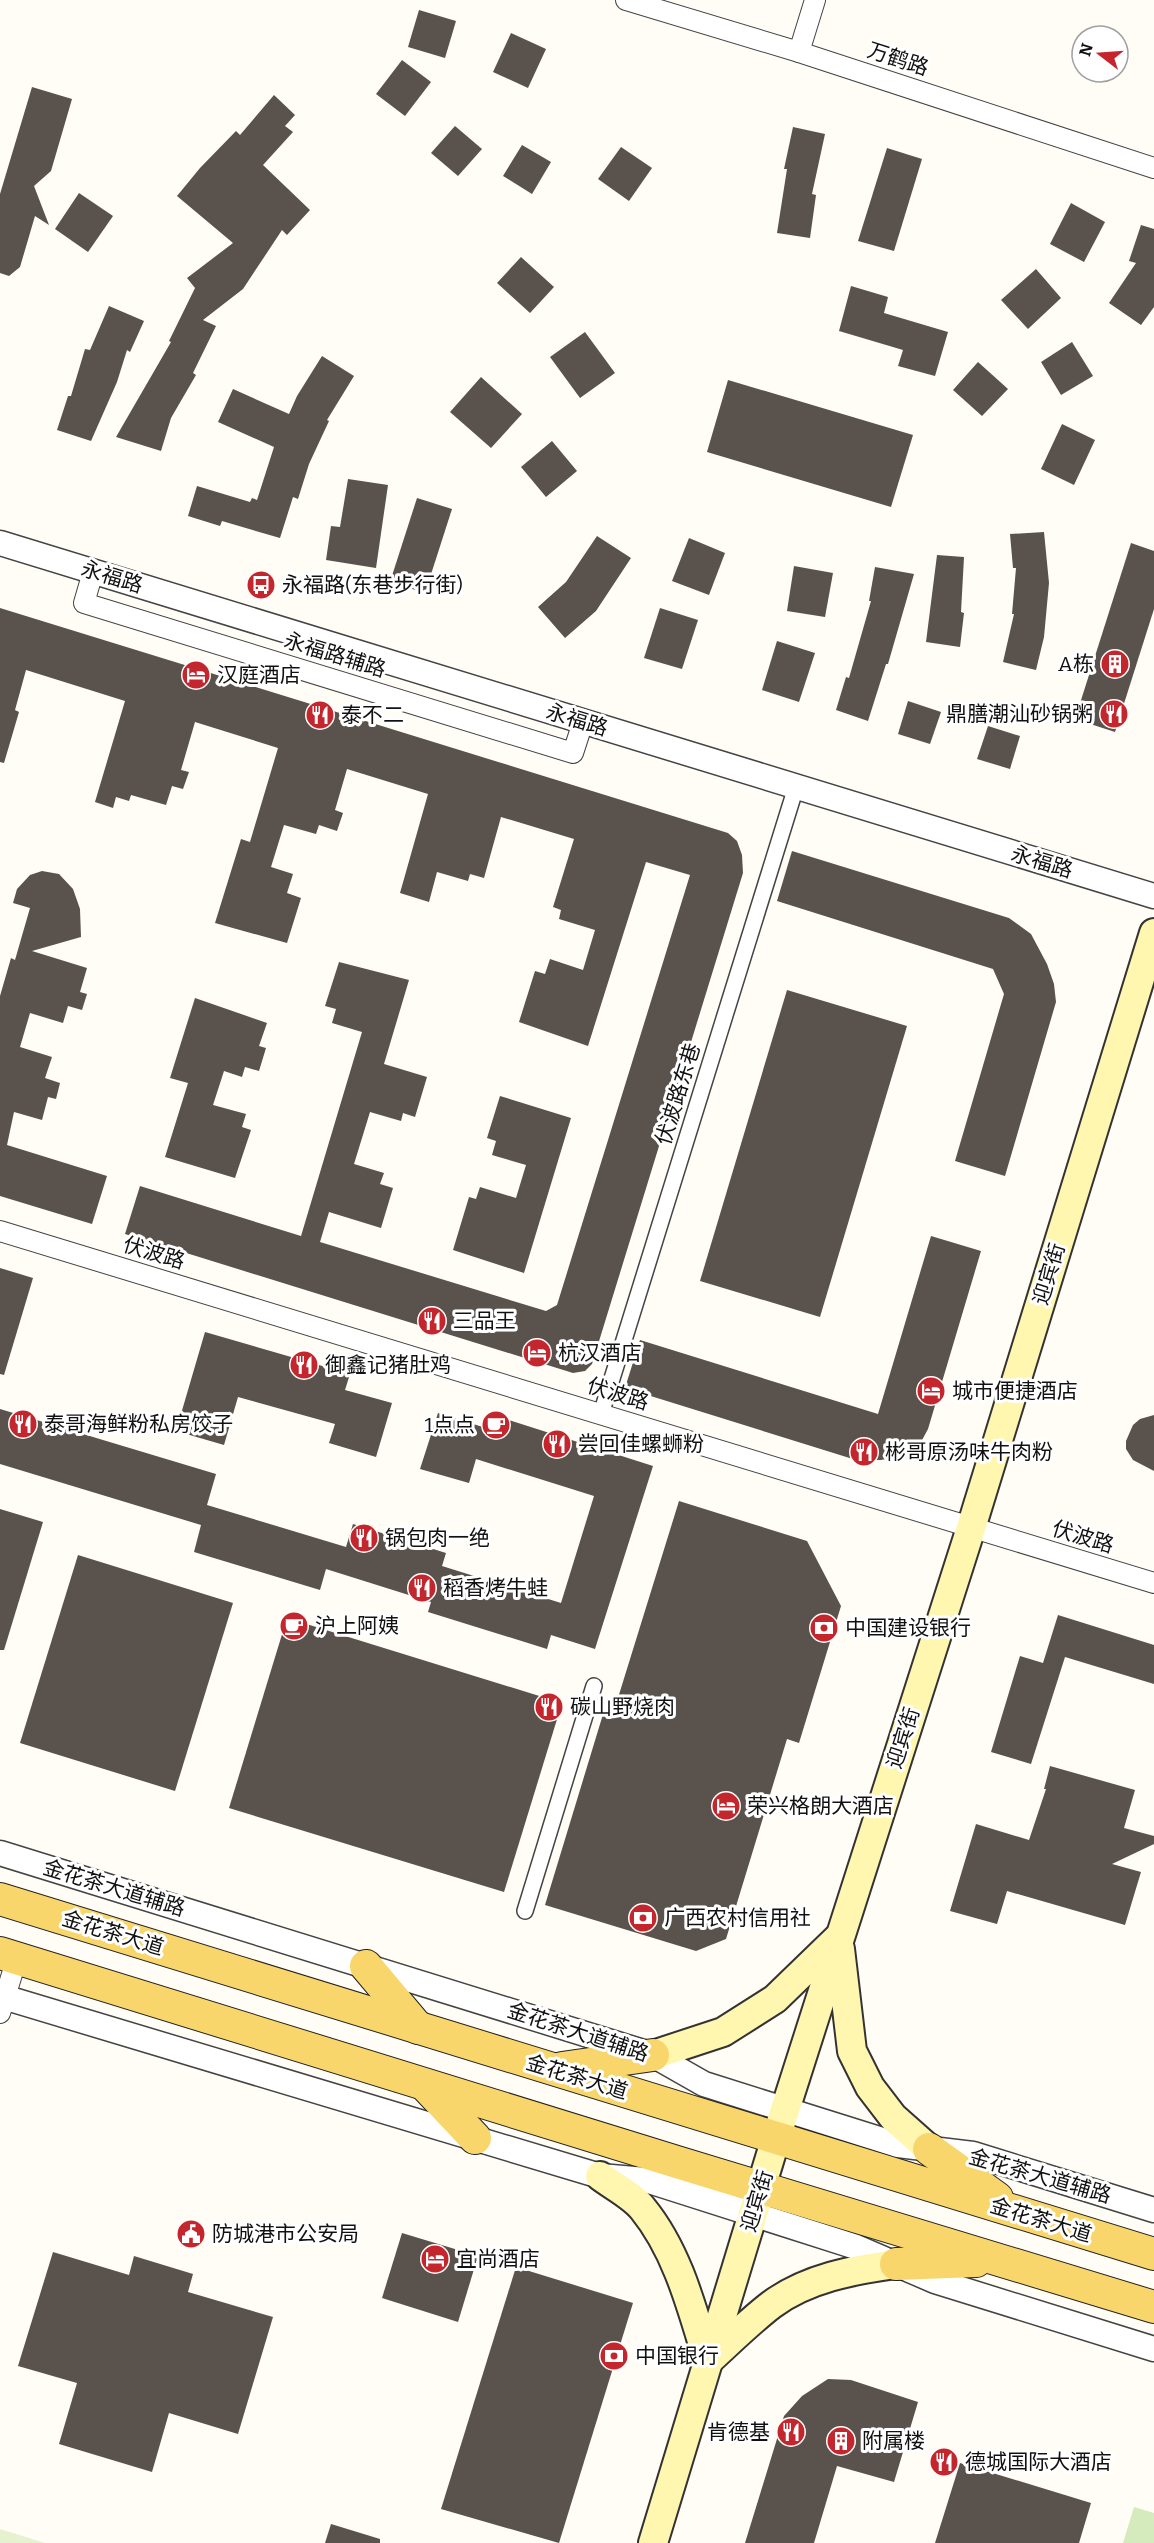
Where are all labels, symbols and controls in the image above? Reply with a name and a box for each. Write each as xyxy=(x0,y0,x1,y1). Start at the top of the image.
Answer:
north arrow xyxy=(1070,24,1130,84)
street label: 万鹤路 xyxy=(864,37,932,81)
text: N xyxy=(1075,41,1097,58)
street label: 永福路 xyxy=(78,555,146,599)
bus stop icon: 永福路(东巷步行街) xyxy=(245,569,277,601)
place label: 永福路(东巷步行街) xyxy=(282,572,463,598)
street label: 永福路辅路 xyxy=(281,627,389,683)
building icon: A栋 xyxy=(1099,648,1131,680)
place label: A栋 xyxy=(1058,651,1094,677)
hotel icon: 汉庭酒店 xyxy=(180,659,212,691)
place label: 汉庭酒店 xyxy=(217,662,301,688)
street label: 永福路 xyxy=(543,698,611,742)
restaurant icon: 鼎膳潮汕砂锅粥 xyxy=(1098,698,1130,730)
restaurant icon: 泰不二 xyxy=(304,699,336,731)
place label: 鼎膳潮汕砂锅粥 xyxy=(946,701,1093,727)
place label: 泰不二 xyxy=(341,702,404,728)
street label: 永福路 xyxy=(1008,840,1076,884)
street label: 伏波路东巷 xyxy=(650,1040,706,1148)
street label: 伏波路 xyxy=(120,1231,188,1275)
street label: 迎宾街 xyxy=(1027,1240,1071,1308)
restaurant icon: 三品王 xyxy=(416,1305,448,1337)
place label: 三品王 xyxy=(453,1308,516,1334)
hotel icon: 杭汉酒店 xyxy=(521,1337,553,1369)
place label: 杭汉酒店 xyxy=(558,1340,642,1366)
restaurant icon: 御鑫记猪肚鸡 xyxy=(288,1349,320,1381)
place label: 御鑫记猪肚鸡 xyxy=(325,1352,451,1378)
street label: 伏波路 xyxy=(584,1372,652,1416)
hotel icon: 城市便捷酒店 xyxy=(915,1375,947,1407)
place label: 城市便捷酒店 xyxy=(952,1378,1078,1404)
restaurant icon: 泰哥海鲜粉私房饺子 xyxy=(7,1408,39,1440)
cafe icon: 1点点 xyxy=(480,1409,512,1441)
place label: 泰哥海鲜粉私房饺子 xyxy=(44,1411,233,1437)
place label: 1点点 xyxy=(424,1412,475,1438)
restaurant icon: 尝回佳螺蛳粉 xyxy=(541,1428,573,1460)
place label: 尝回佳螺蛳粉 xyxy=(578,1431,704,1457)
restaurant icon: 彬哥原汤味牛肉粉 xyxy=(848,1436,880,1468)
place label: 彬哥原汤味牛肉粉 xyxy=(885,1439,1053,1465)
street label: 伏波路 xyxy=(1049,1515,1117,1559)
restaurant icon: 锅包肉一绝 xyxy=(348,1522,380,1554)
place label: 锅包肉一绝 xyxy=(385,1525,490,1551)
restaurant icon: 稻香烤牛蛙 xyxy=(406,1572,438,1604)
place label: 稻香烤牛蛙 xyxy=(443,1575,548,1601)
cafe icon: 沪上阿姨 xyxy=(278,1610,310,1642)
bank icon: 中国建设银行 xyxy=(808,1612,840,1644)
place label: 沪上阿姨 xyxy=(315,1613,399,1639)
place label: 中国建设银行 xyxy=(845,1615,971,1641)
restaurant icon: 碳山野烧肉 xyxy=(533,1691,565,1723)
place label: 碳山野烧肉 xyxy=(570,1694,675,1720)
street label: 迎宾街 xyxy=(881,1704,925,1772)
hotel icon: 荣兴格朗大酒店 xyxy=(710,1790,742,1822)
place label: 荣兴格朗大酒店 xyxy=(747,1793,894,1819)
street label: 金花茶大道辅路 xyxy=(40,1854,188,1922)
bank icon: 广西农村信用社 xyxy=(627,1902,659,1934)
street label: 金花茶大道 xyxy=(59,1905,167,1961)
place label: 广西农村信用社 xyxy=(664,1905,811,1931)
street label: 金花茶大道辅路 xyxy=(504,1997,652,2067)
street label: 金花茶大道 xyxy=(523,2049,631,2105)
street label: 金花茶大道辅路 xyxy=(966,2143,1114,2209)
street label: 迎宾街 xyxy=(735,2167,779,2235)
street label: 金花茶大道 xyxy=(987,2192,1095,2248)
public building icon: 防城港市公安局 xyxy=(175,2218,207,2250)
place label: 防城港市公安局 xyxy=(212,2221,359,2247)
hotel icon: 宜尚酒店 xyxy=(419,2243,451,2275)
place label: 宜尚酒店 xyxy=(456,2246,540,2272)
bank icon: 中国银行 xyxy=(598,2340,630,2372)
place label: 中国银行 xyxy=(635,2343,719,2369)
restaurant icon: 肯德基 xyxy=(775,2416,807,2448)
place label: 肯德基 xyxy=(707,2419,770,2445)
building icon: 附属楼 xyxy=(825,2425,857,2457)
place label: 附属楼 xyxy=(862,2428,925,2454)
restaurant icon: 德城国际大酒店 xyxy=(928,2446,960,2478)
place label: 德城国际大酒店 xyxy=(965,2449,1112,2475)

